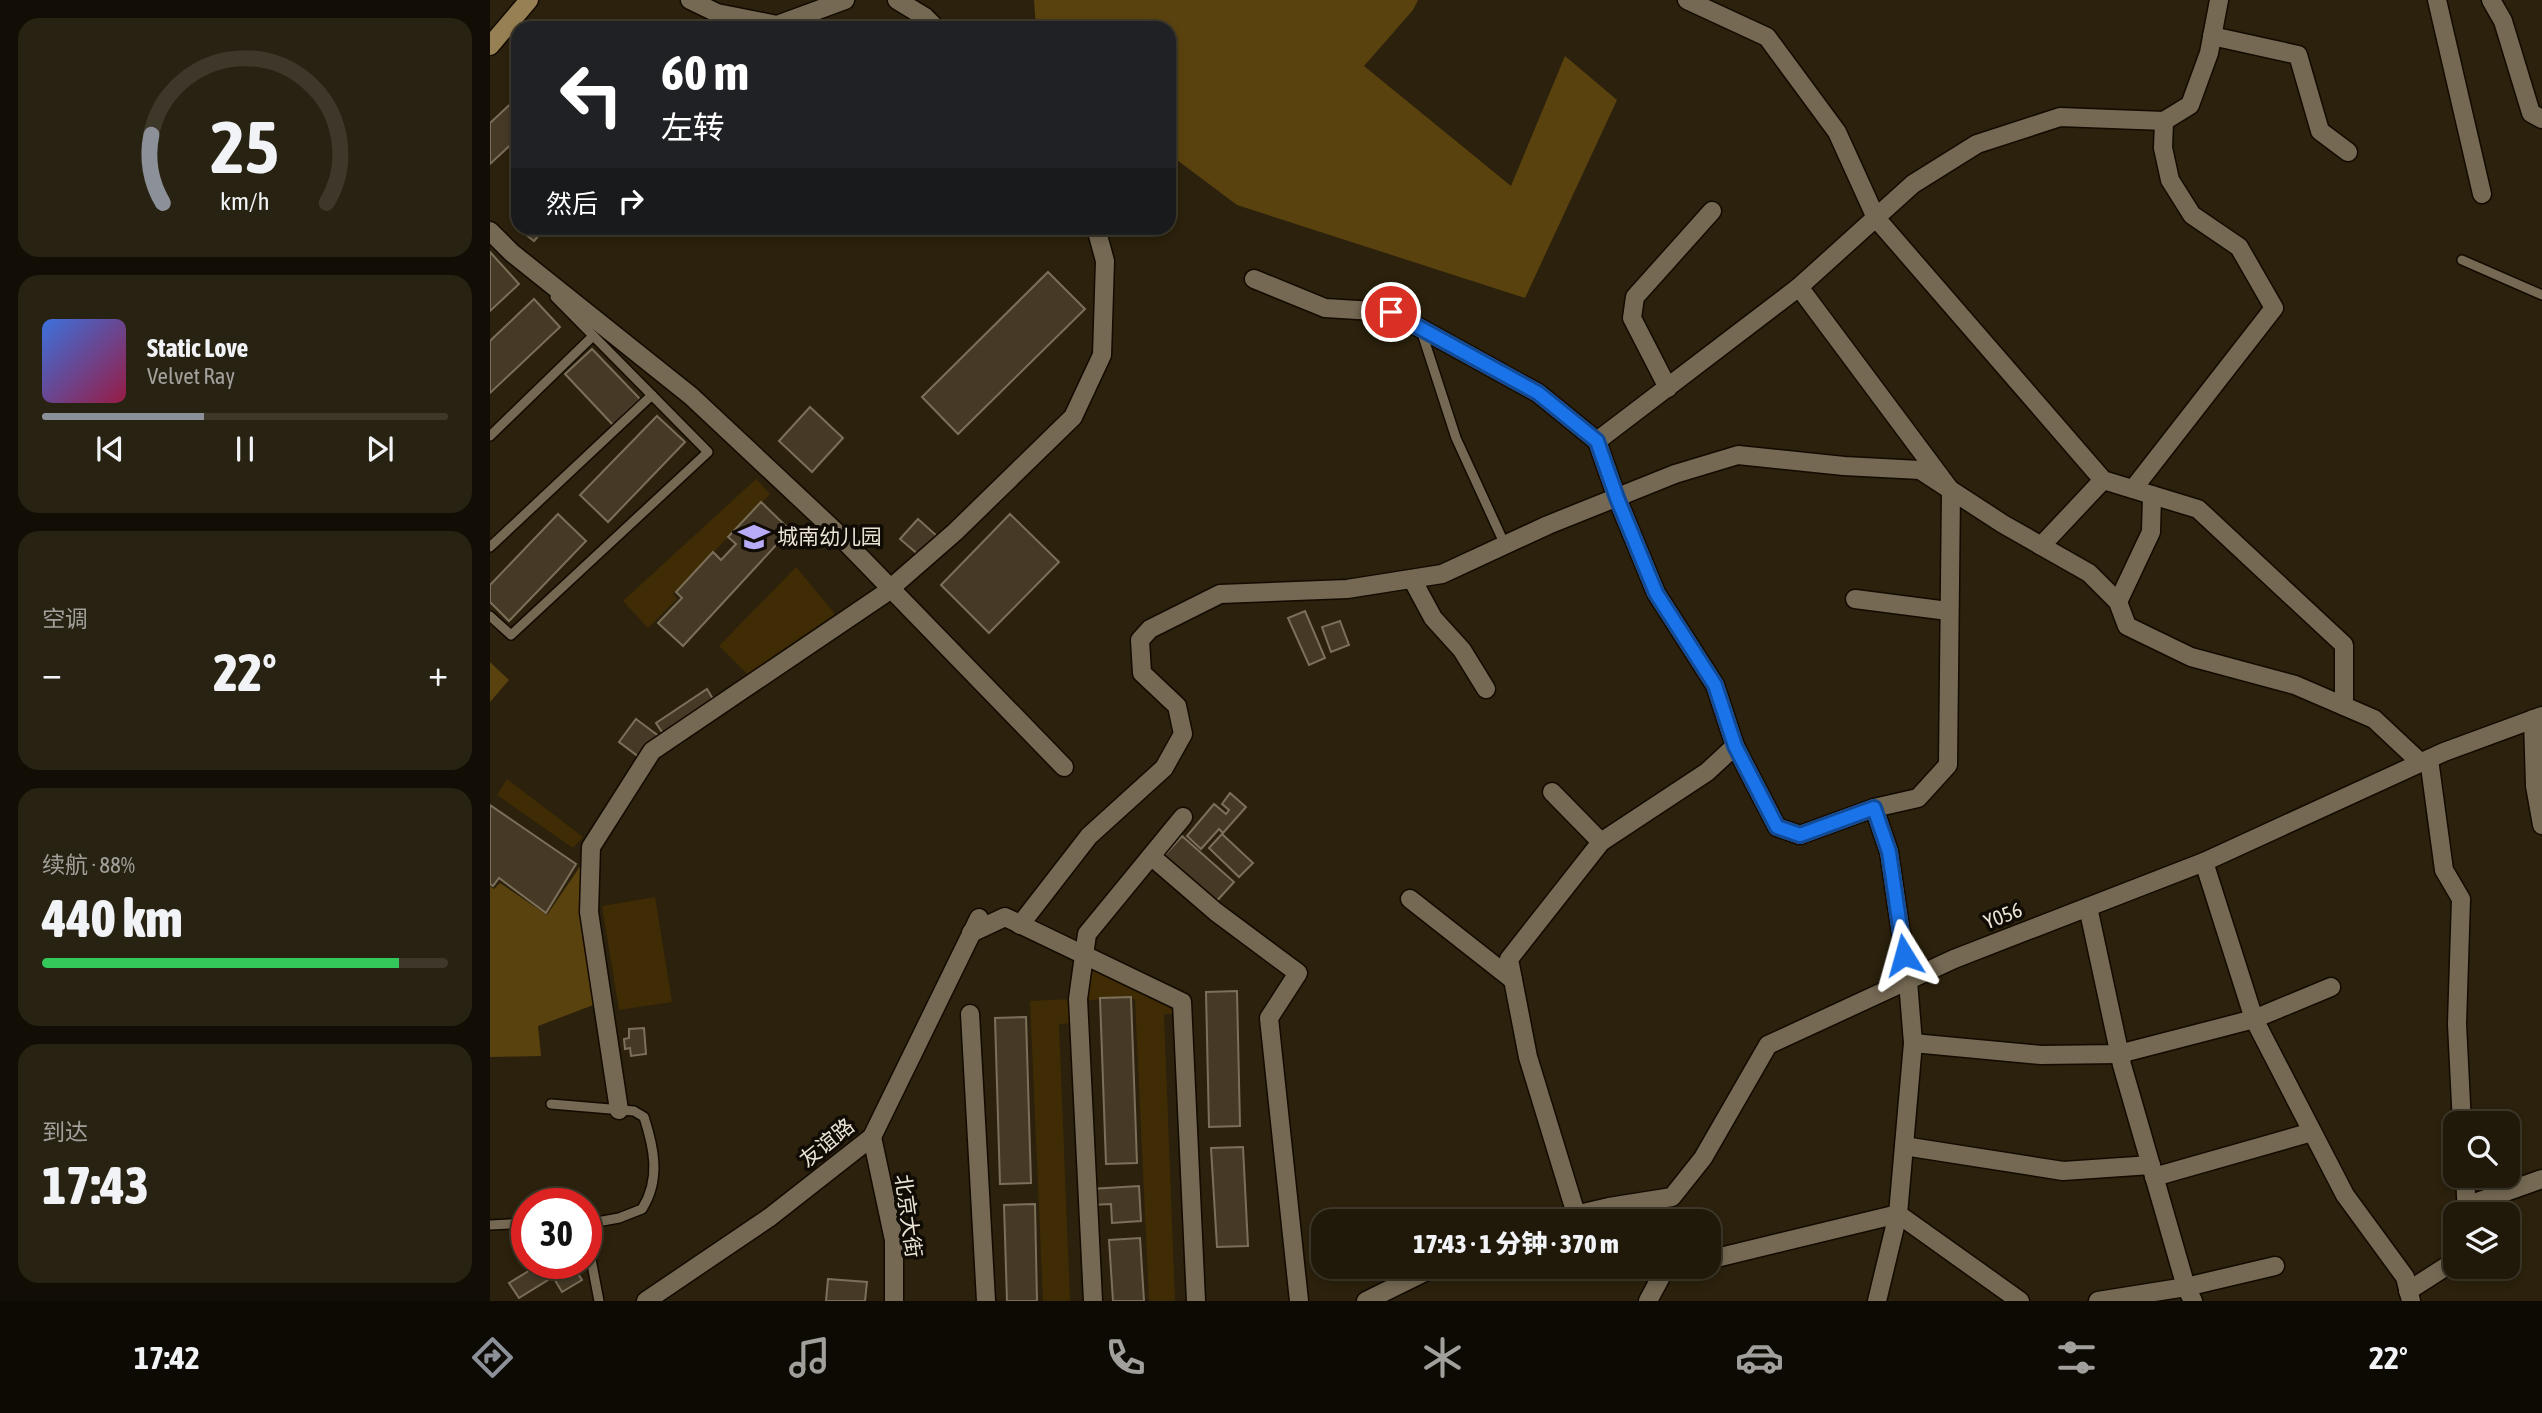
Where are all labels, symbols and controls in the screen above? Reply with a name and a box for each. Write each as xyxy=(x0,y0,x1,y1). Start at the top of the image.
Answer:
text: 60 m xyxy=(661,44,749,100)
icon: left xyxy=(546,49,637,140)
text: 25 xyxy=(211,106,279,189)
text: 左转 xyxy=(661,109,725,146)
icon: right xyxy=(612,182,650,220)
text: km/h xyxy=(220,187,270,215)
text: 然后 xyxy=(546,189,598,219)
pin xyxy=(1361,282,1421,342)
icon: arrive xyxy=(1372,293,1410,331)
text: Static Love xyxy=(147,333,248,363)
text: Velvet Ray xyxy=(147,363,235,389)
icon: previous xyxy=(91,430,129,468)
icon: pause xyxy=(226,430,264,468)
icon: next xyxy=(361,430,399,468)
school or university icon: 城南幼儿园 xyxy=(737,520,771,554)
place label: 城南幼儿园 xyxy=(777,524,882,548)
text: 空调 xyxy=(42,606,88,632)
text: 22° xyxy=(213,642,277,702)
text: − xyxy=(42,651,62,694)
text: + xyxy=(428,651,448,694)
text: 续航 · 88% xyxy=(42,852,135,878)
text: 440 km xyxy=(42,888,183,948)
street label: Y056 xyxy=(1980,897,2025,933)
position arrow xyxy=(1867,918,1941,992)
map controls xyxy=(2443,1111,2520,1279)
button: search xyxy=(2443,1111,2520,1188)
street label: 友谊路 xyxy=(794,1113,858,1171)
text: 到达 xyxy=(42,1119,88,1145)
text: 17:43 xyxy=(42,1155,149,1215)
street label: 北京大街 xyxy=(891,1173,927,1259)
speed limit sign: 30 xyxy=(511,1188,602,1279)
button: layers xyxy=(2443,1202,2520,1279)
text: 17:43 · 1 分钟 · 370 m xyxy=(1413,1229,1619,1259)
icon: directions xyxy=(468,1333,517,1382)
icon: music xyxy=(785,1333,834,1382)
icon: phone xyxy=(1101,1333,1150,1382)
icon: climate xyxy=(1418,1333,1467,1382)
icon: car xyxy=(1735,1333,1784,1382)
icon: filters xyxy=(2052,1333,2101,1382)
text: 17:42 xyxy=(134,1339,200,1376)
text: 22° xyxy=(2369,1339,2408,1376)

